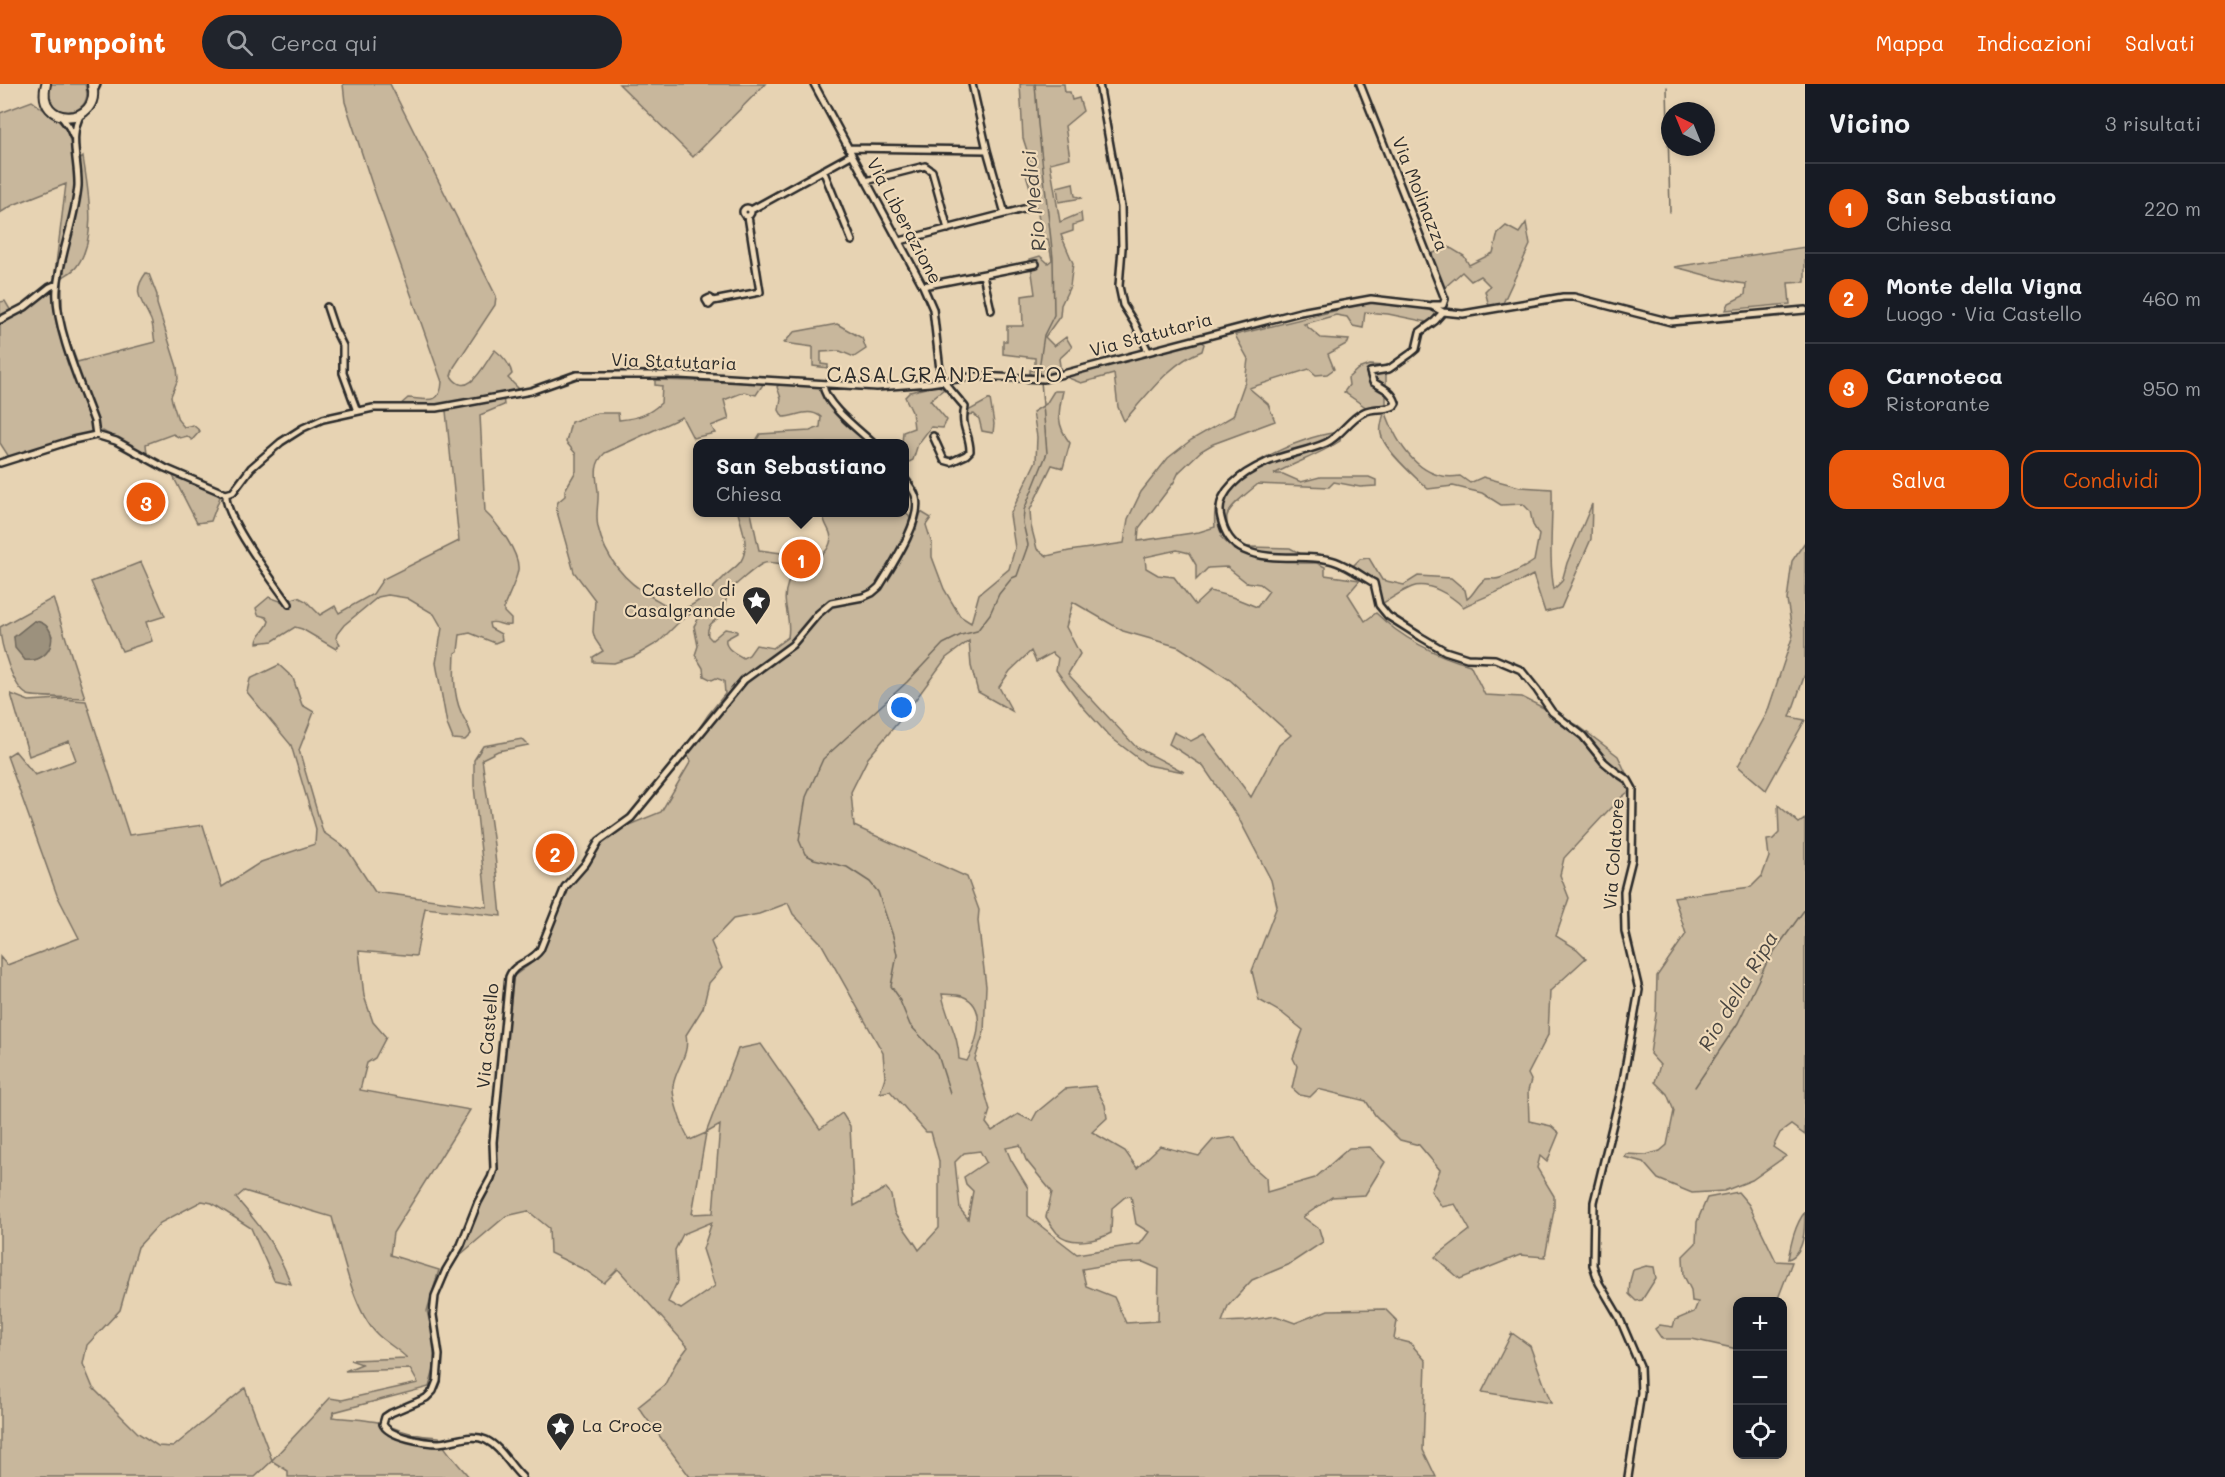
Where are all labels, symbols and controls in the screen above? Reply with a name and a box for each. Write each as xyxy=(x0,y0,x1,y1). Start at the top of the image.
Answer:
search box xyxy=(202,15,622,69)
text: Turnpoint xyxy=(30,24,166,60)
icon: search xyxy=(223,26,256,59)
text: Cerca qui xyxy=(271,28,378,57)
text: Mappa xyxy=(1876,29,1944,56)
text: Indicazioni xyxy=(1977,29,2092,56)
text: Salvati xyxy=(2125,29,2195,56)
north arrow xyxy=(1661,102,1715,156)
text: Vicino xyxy=(1829,106,1910,140)
text: 3 risultati xyxy=(2105,110,2201,136)
street label: Via Molinazza xyxy=(1387,133,1455,254)
water label: Rio Medici xyxy=(1015,148,1051,253)
street label: Via Liberazione xyxy=(862,153,948,288)
text: San Sebastiano xyxy=(1886,181,2056,210)
text: 1 xyxy=(1844,195,1853,221)
text: 220 m xyxy=(2144,195,2201,221)
text: Chiesa xyxy=(1886,210,1952,236)
text: Monte della Vigna xyxy=(1886,271,2082,300)
text: 2 xyxy=(1843,285,1854,311)
text: 460 m xyxy=(2143,285,2201,311)
text: Luogo · Via Castello xyxy=(1886,300,2082,326)
street label: Via Statutaria xyxy=(1087,306,1215,362)
street label: Via Statutaria xyxy=(611,347,737,375)
district label: CASALGRANDE ALTO xyxy=(826,360,1064,387)
text: Carnoteca xyxy=(1886,361,2003,390)
text: 3 xyxy=(1843,375,1855,401)
text: 950 m xyxy=(2143,375,2201,401)
text: Ristorante xyxy=(1886,390,1990,416)
popup xyxy=(693,439,909,517)
button: Salva xyxy=(1829,450,2009,509)
button: Condividi xyxy=(2021,450,2201,509)
text: San Sebastiano xyxy=(716,451,886,480)
pin: 3 xyxy=(126,480,166,524)
text: Chiesa xyxy=(716,480,782,506)
pin: 1 xyxy=(782,536,820,582)
place label: Castello di Casalgrande xyxy=(624,577,736,622)
place icon: Castello di Casalgrande xyxy=(741,584,773,626)
your location xyxy=(887,693,916,722)
street label: Via Colatore xyxy=(1597,797,1629,911)
pin: 2 xyxy=(536,830,574,876)
water label: Rio della Ripa xyxy=(1691,926,1783,1055)
street label: Via Castello xyxy=(470,982,504,1090)
map controls xyxy=(1733,1297,1787,1459)
button: + xyxy=(1733,1297,1787,1351)
button: − xyxy=(1733,1351,1787,1405)
button: locate xyxy=(1733,1405,1787,1459)
place icon: La Croce xyxy=(545,1410,577,1452)
place label: La Croce xyxy=(582,1413,663,1437)

